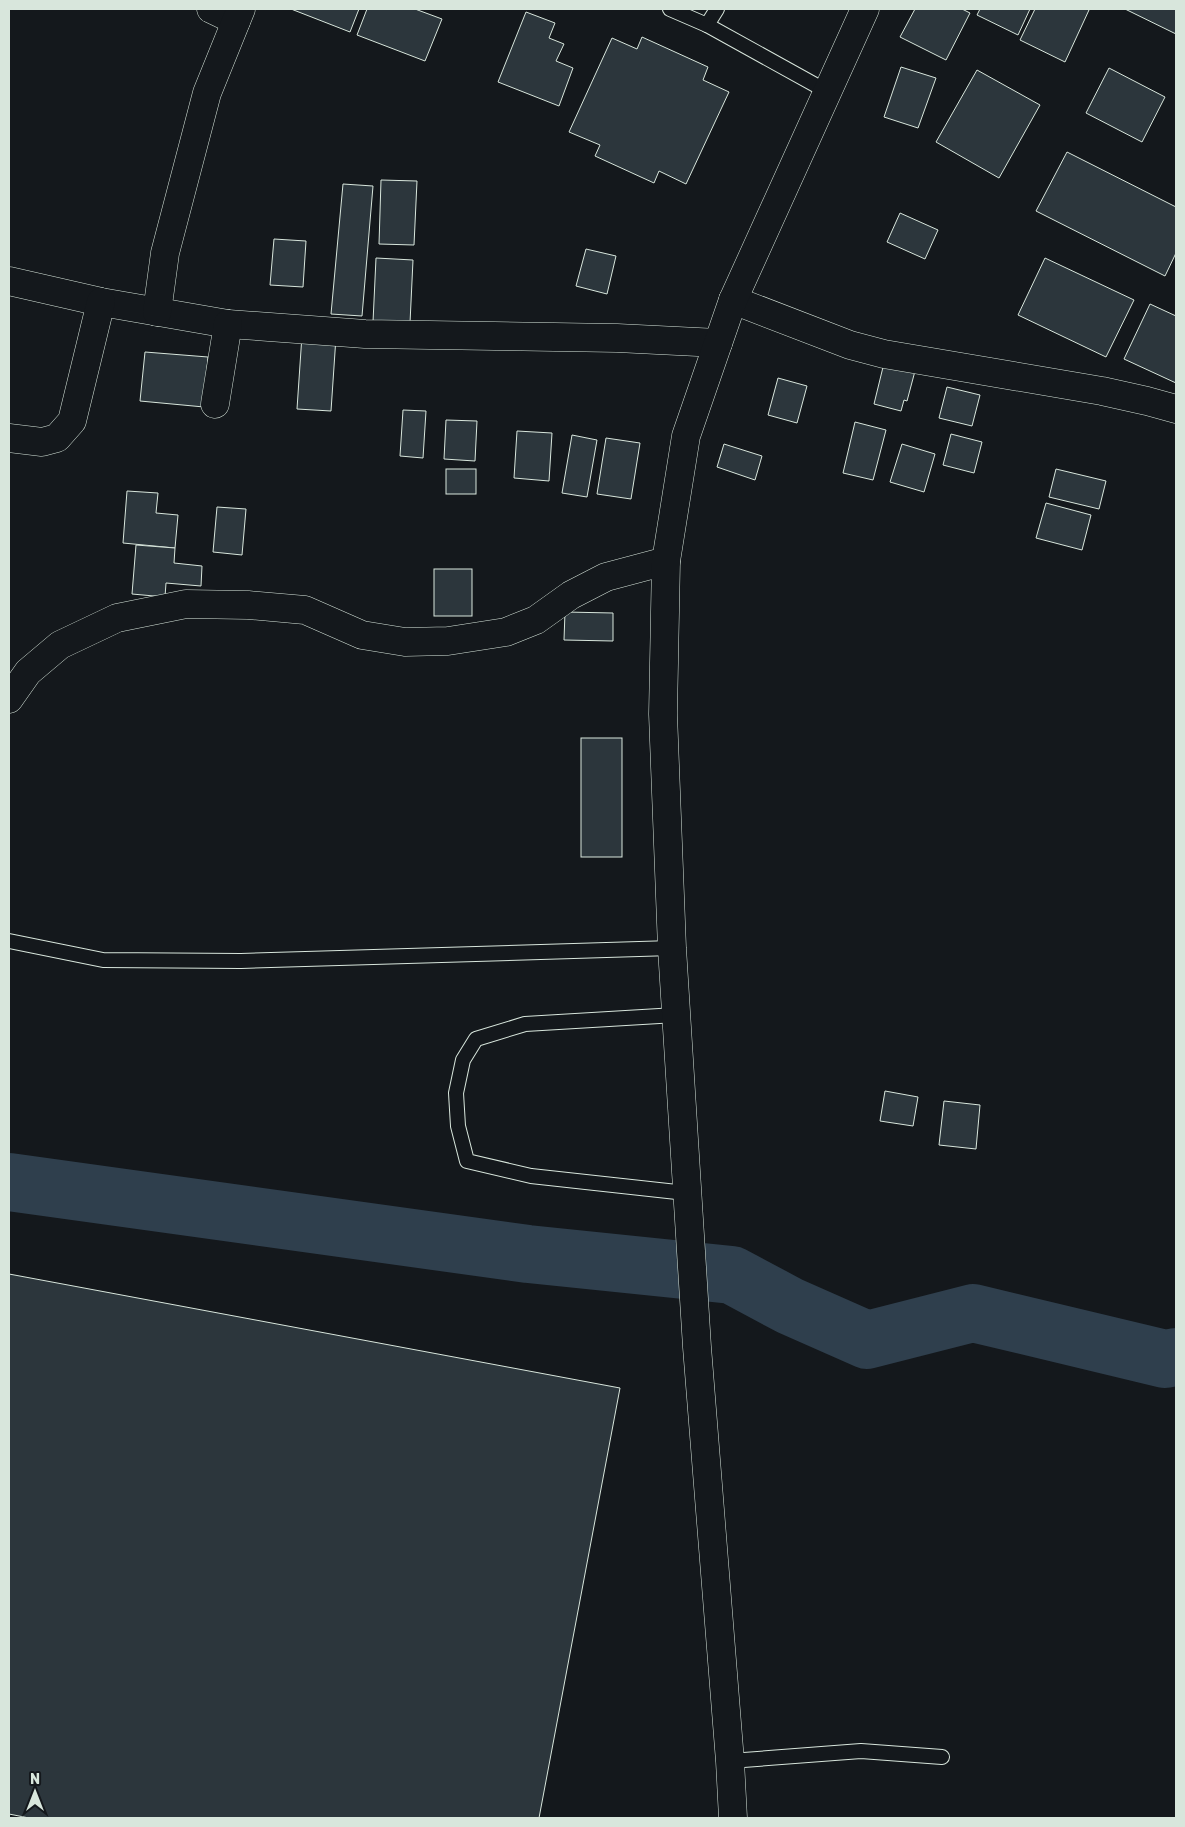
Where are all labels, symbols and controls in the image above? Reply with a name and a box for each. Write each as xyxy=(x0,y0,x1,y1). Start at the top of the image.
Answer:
north arrow xyxy=(10,1767,60,1817)
text: N xyxy=(30,1771,40,1788)

